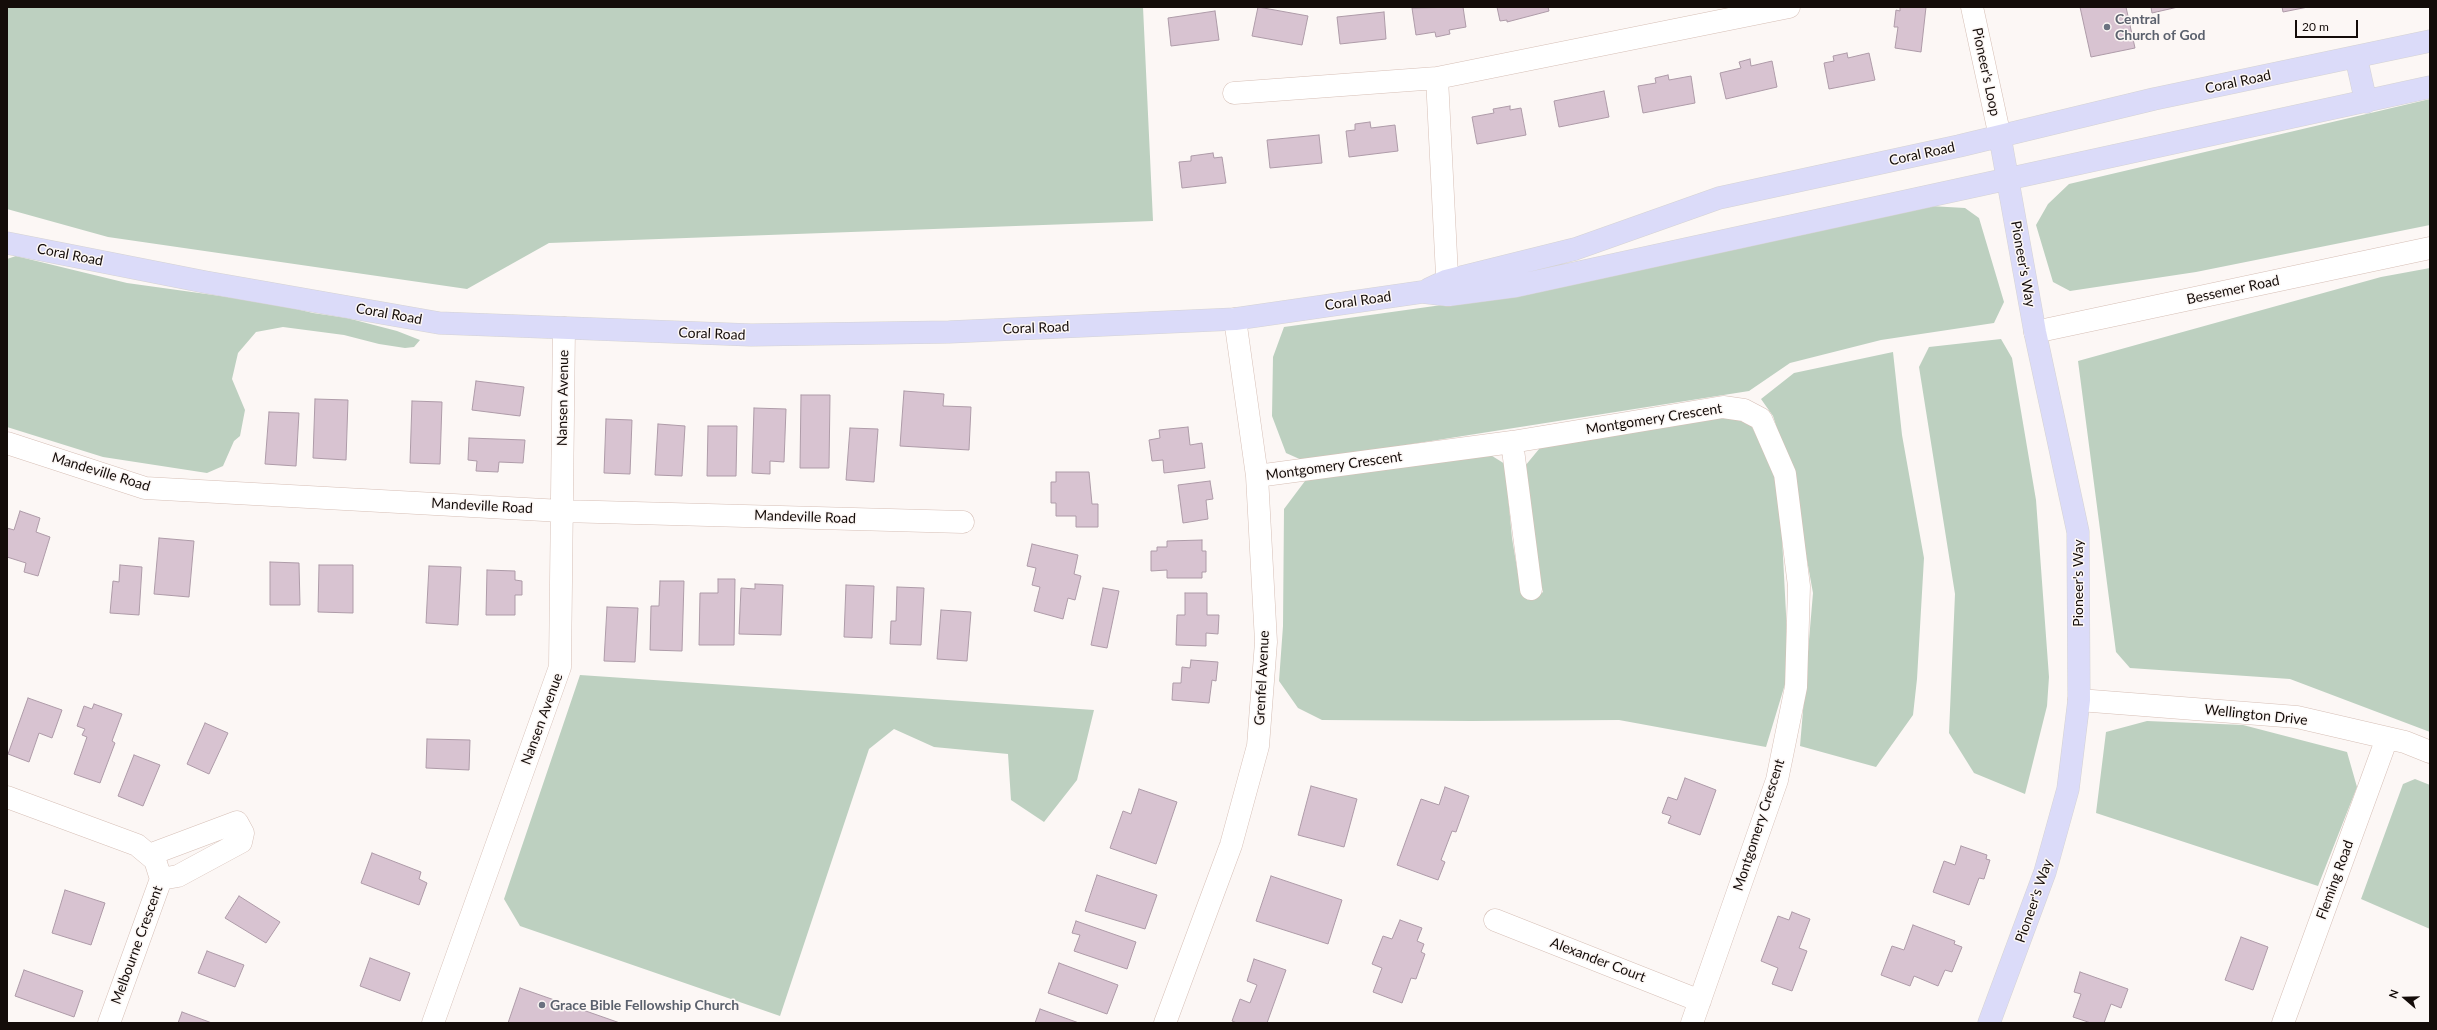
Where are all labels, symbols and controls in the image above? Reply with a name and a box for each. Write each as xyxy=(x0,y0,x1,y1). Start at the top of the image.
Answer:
place label: Central Church of God xyxy=(2115,11,2205,44)
scale bar xyxy=(2297,12,2360,38)
text: 20 m xyxy=(2302,19,2329,34)
marker: Central Church of God xyxy=(2102,22,2112,32)
street label: Pioneer's Loop xyxy=(1968,26,2004,118)
street label: Coral Road xyxy=(2203,67,2273,97)
street label: Coral Road xyxy=(1887,139,1957,169)
street label: Pioneer's Way xyxy=(2007,219,2039,309)
street label: Coral Road xyxy=(35,240,105,270)
street label: Bessemer Road xyxy=(2185,272,2281,308)
street label: Coral Road xyxy=(1324,288,1392,314)
street label: Coral Road xyxy=(355,300,423,328)
street label: Coral Road xyxy=(1002,318,1070,338)
street label: Coral Road xyxy=(678,324,746,344)
street label: Nansen Avenue xyxy=(554,350,572,446)
street label: Montgomery Crescent xyxy=(1585,400,1723,438)
street label: Montgomery Crescent xyxy=(1265,448,1403,484)
street label: Mandeville Road xyxy=(50,449,152,495)
street label: Mandeville Road xyxy=(431,495,533,517)
street label: Mandeville Road xyxy=(754,507,856,527)
street label: Pioneer's Way xyxy=(2070,539,2086,627)
street label: Grenfel Avenue xyxy=(1251,630,1273,726)
street label: Nansen Avenue xyxy=(518,671,566,767)
street label: Wellington Drive xyxy=(2203,701,2309,729)
street label: Montgomery Crescent xyxy=(1730,757,1788,893)
street label: Fleming Road xyxy=(2313,838,2357,922)
street label: Pioneer's Way xyxy=(2012,857,2056,945)
street label: Melbourne Crescent xyxy=(108,883,166,1007)
street label: Alexander Court xyxy=(1548,934,1648,986)
north arrow xyxy=(2385,978,2425,1018)
text: N xyxy=(2386,988,2401,1000)
place label: Grace Bible Fellowship Church xyxy=(550,997,739,1013)
marker: Grace Bible Fellowship Church xyxy=(537,1000,547,1010)

